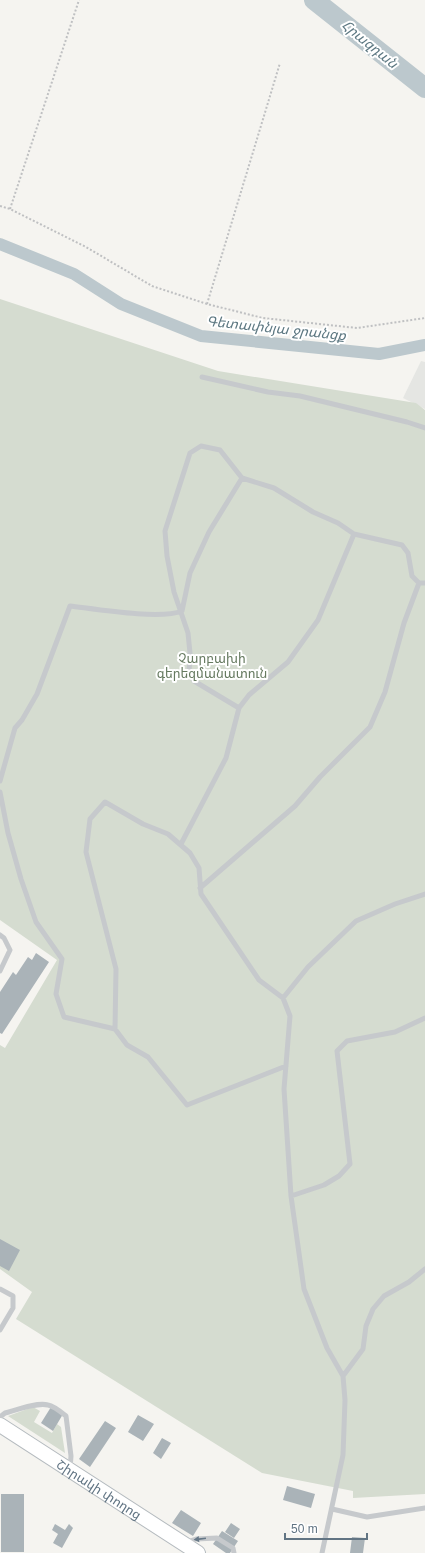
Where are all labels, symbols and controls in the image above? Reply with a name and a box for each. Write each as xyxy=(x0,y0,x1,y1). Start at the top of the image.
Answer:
water label: Հրազդան xyxy=(338,17,402,72)
water label: Գետափնյա ջրանցք xyxy=(205,313,347,344)
park label: Չարբախի գերեզմանատուն xyxy=(157,651,267,681)
street label: Շիրակի փողոց xyxy=(54,1456,144,1522)
scale bar xyxy=(285,1515,367,1541)
text: 50 m xyxy=(291,1522,318,1536)
one-way arrow xyxy=(194,1536,206,1542)

